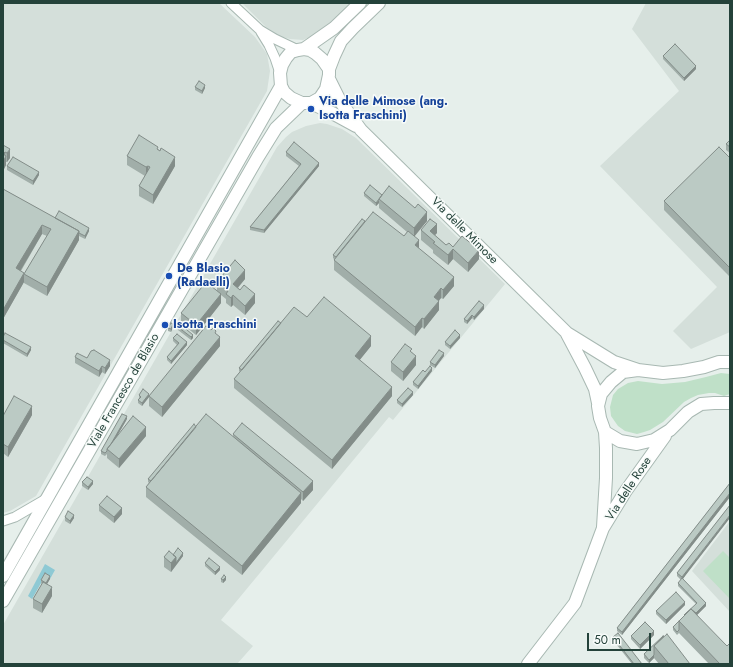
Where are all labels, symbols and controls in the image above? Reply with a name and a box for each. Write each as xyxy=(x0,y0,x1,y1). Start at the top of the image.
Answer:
place label: Via delle Mimose (ang. Isotta Fraschini) xyxy=(319,95,448,123)
marker: Via delle Mimose (ang. Isotta Fraschini) xyxy=(306,104,316,114)
street label: Via delle Mimose xyxy=(428,195,500,267)
place label: De Blasio (Radaelli) xyxy=(177,262,230,290)
marker: De Blasio (Radaelli) xyxy=(164,271,174,281)
place label: Isotta Fraschini xyxy=(173,318,257,332)
marker: Isotta Fraschini xyxy=(160,320,170,330)
street label: Viale Francesco de Blasio xyxy=(85,331,163,451)
street label: Via delle Rose xyxy=(603,454,655,524)
scale bar xyxy=(589,625,653,651)
text: 50 m xyxy=(594,631,621,649)

